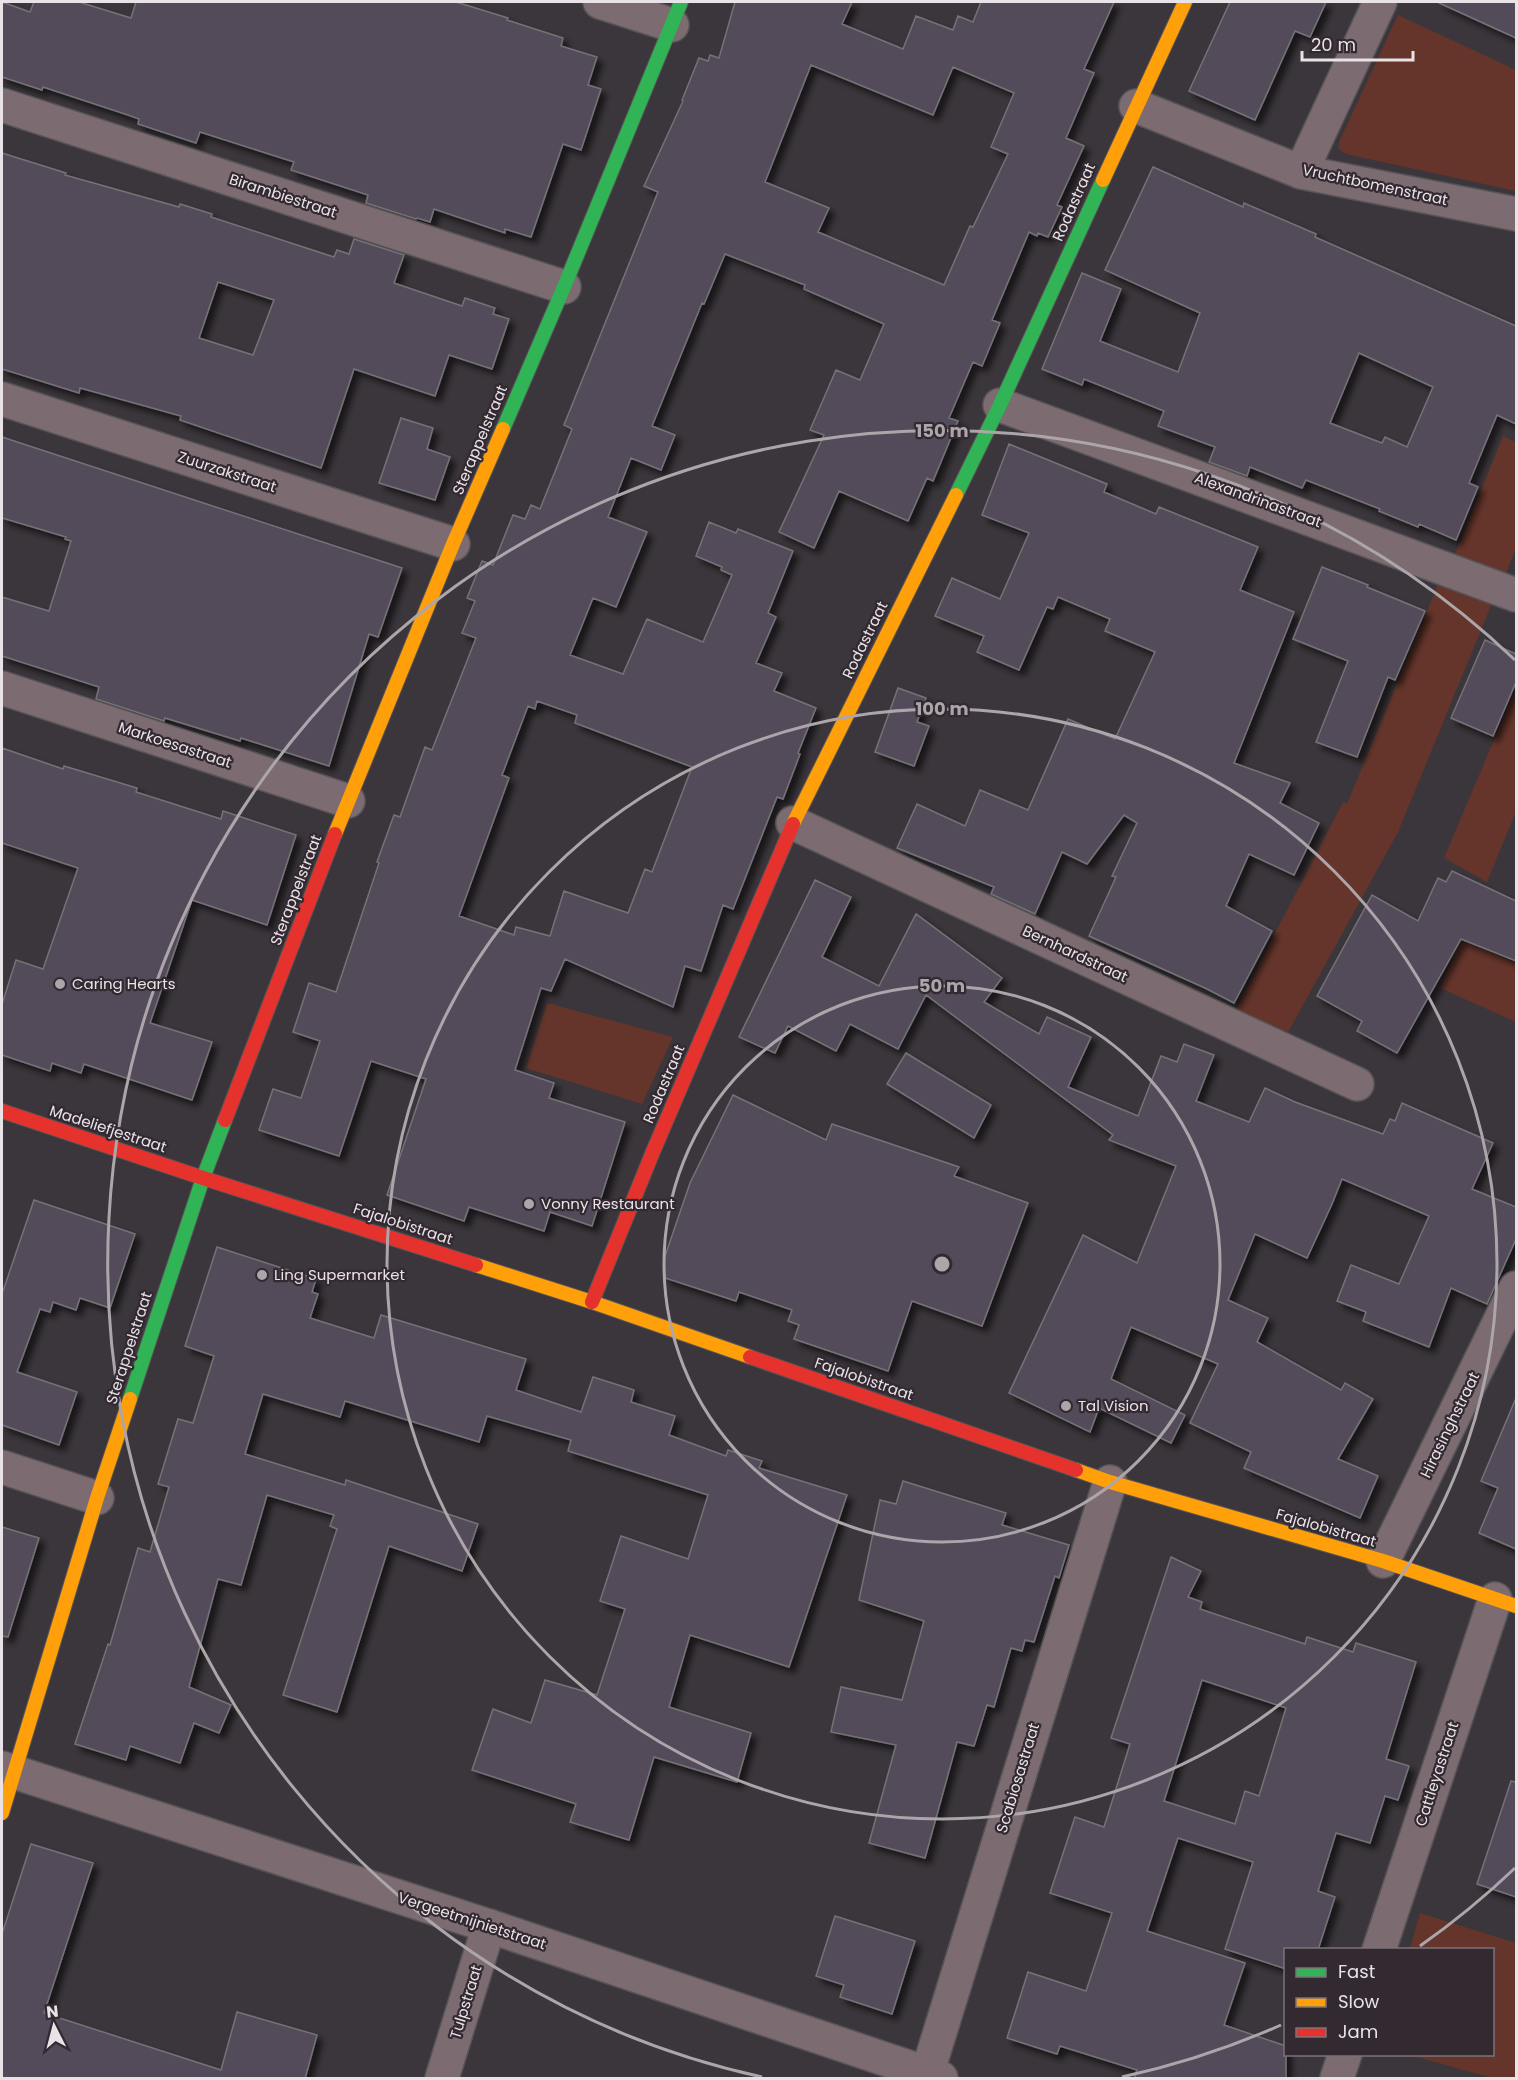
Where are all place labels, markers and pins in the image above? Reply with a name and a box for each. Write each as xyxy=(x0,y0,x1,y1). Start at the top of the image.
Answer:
place label: Caring Hearts xyxy=(72,973,176,994)
marker: Caring Hearts xyxy=(53,977,67,991)
place label: Vonny Restaurant xyxy=(541,1193,675,1214)
marker: Vonny Restaurant xyxy=(522,1197,536,1211)
centre of rings xyxy=(932,1254,952,1274)
place label: Ling Supermarket xyxy=(274,1264,405,1285)
marker: Ling Supermarket xyxy=(255,1268,269,1282)
place label: Tal Vision xyxy=(1078,1395,1149,1416)
marker: Tal Vision xyxy=(1059,1399,1073,1413)

